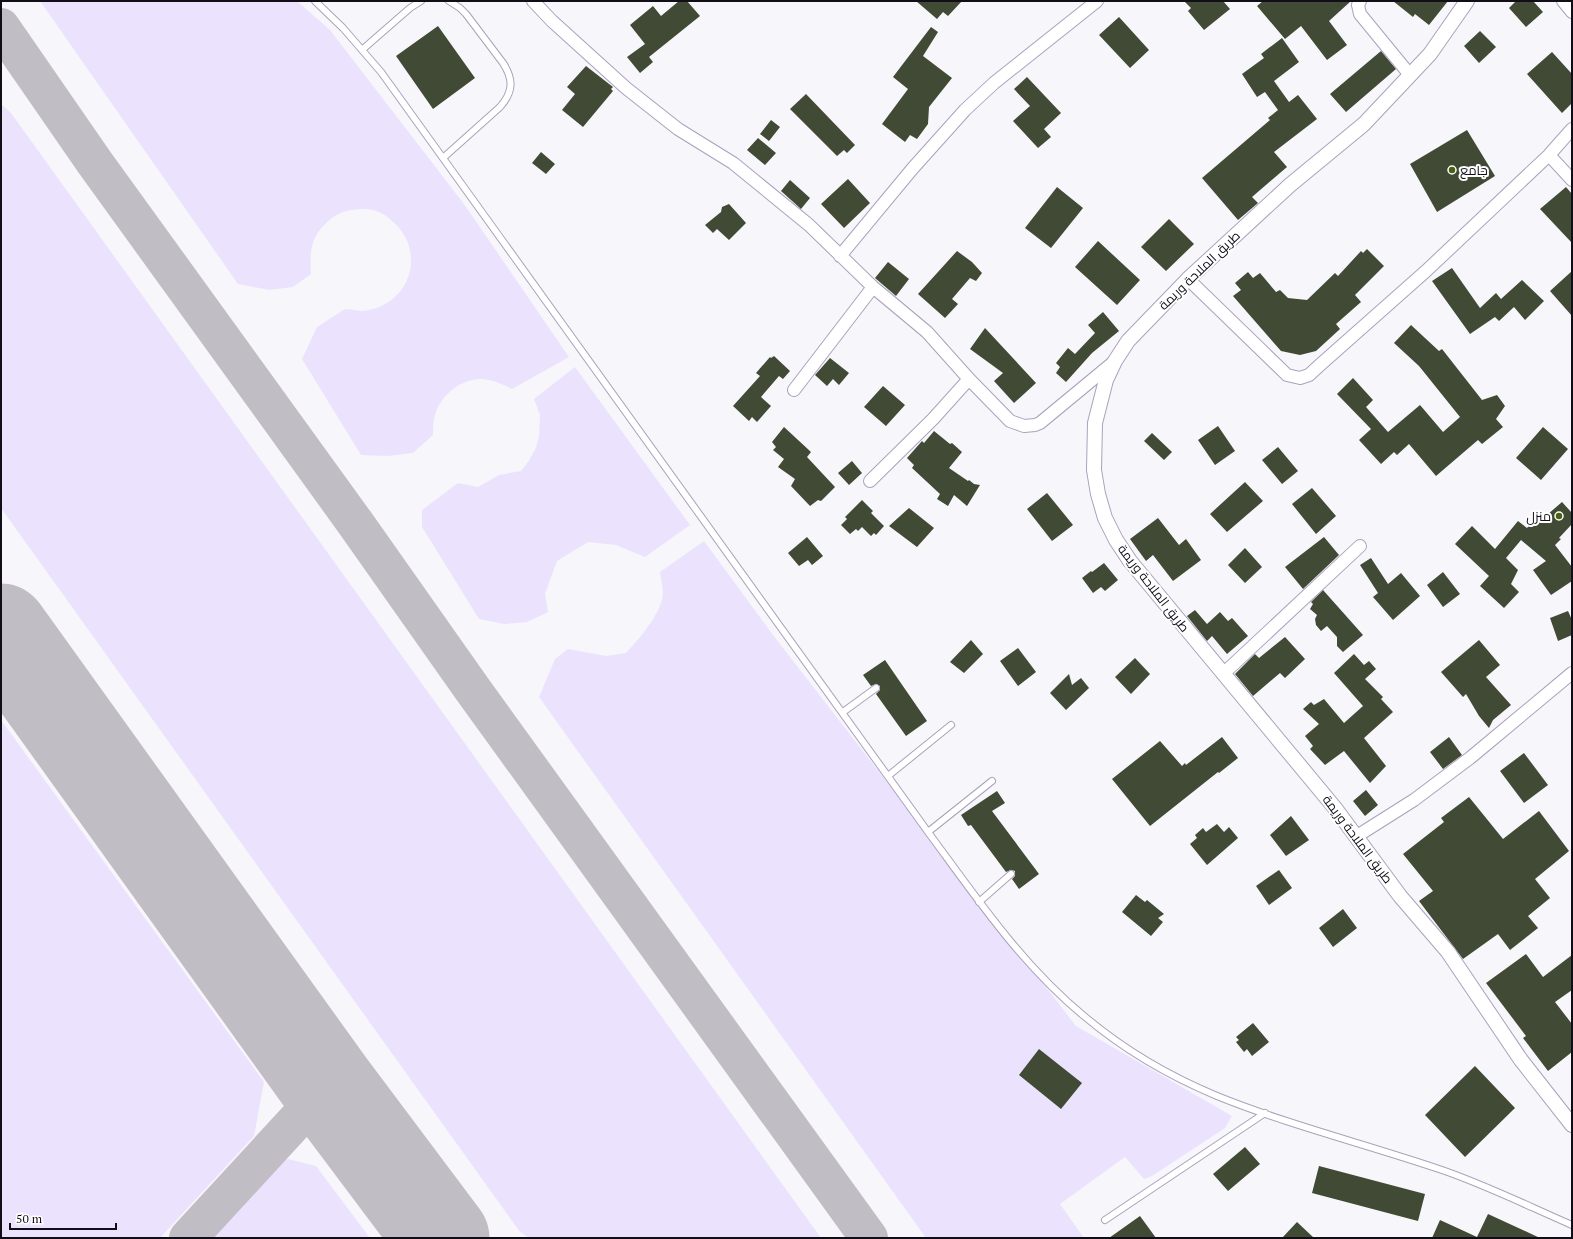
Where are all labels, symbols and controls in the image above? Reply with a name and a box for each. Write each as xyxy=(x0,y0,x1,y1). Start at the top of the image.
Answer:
place label: جامع xyxy=(1460,161,1488,179)
marker: جامع xyxy=(1447,165,1457,175)
street label: طريق الملاحة وريمة xyxy=(1154,226,1244,314)
place label: منزل xyxy=(1526,507,1551,525)
marker: منزل xyxy=(1554,511,1564,521)
street label: طريق الملاحة وريمة xyxy=(1114,540,1194,636)
street label: طريق الملاحة وريمة xyxy=(1319,791,1397,887)
scale bar xyxy=(10,1205,116,1231)
text: 50 m xyxy=(16,1211,43,1226)

